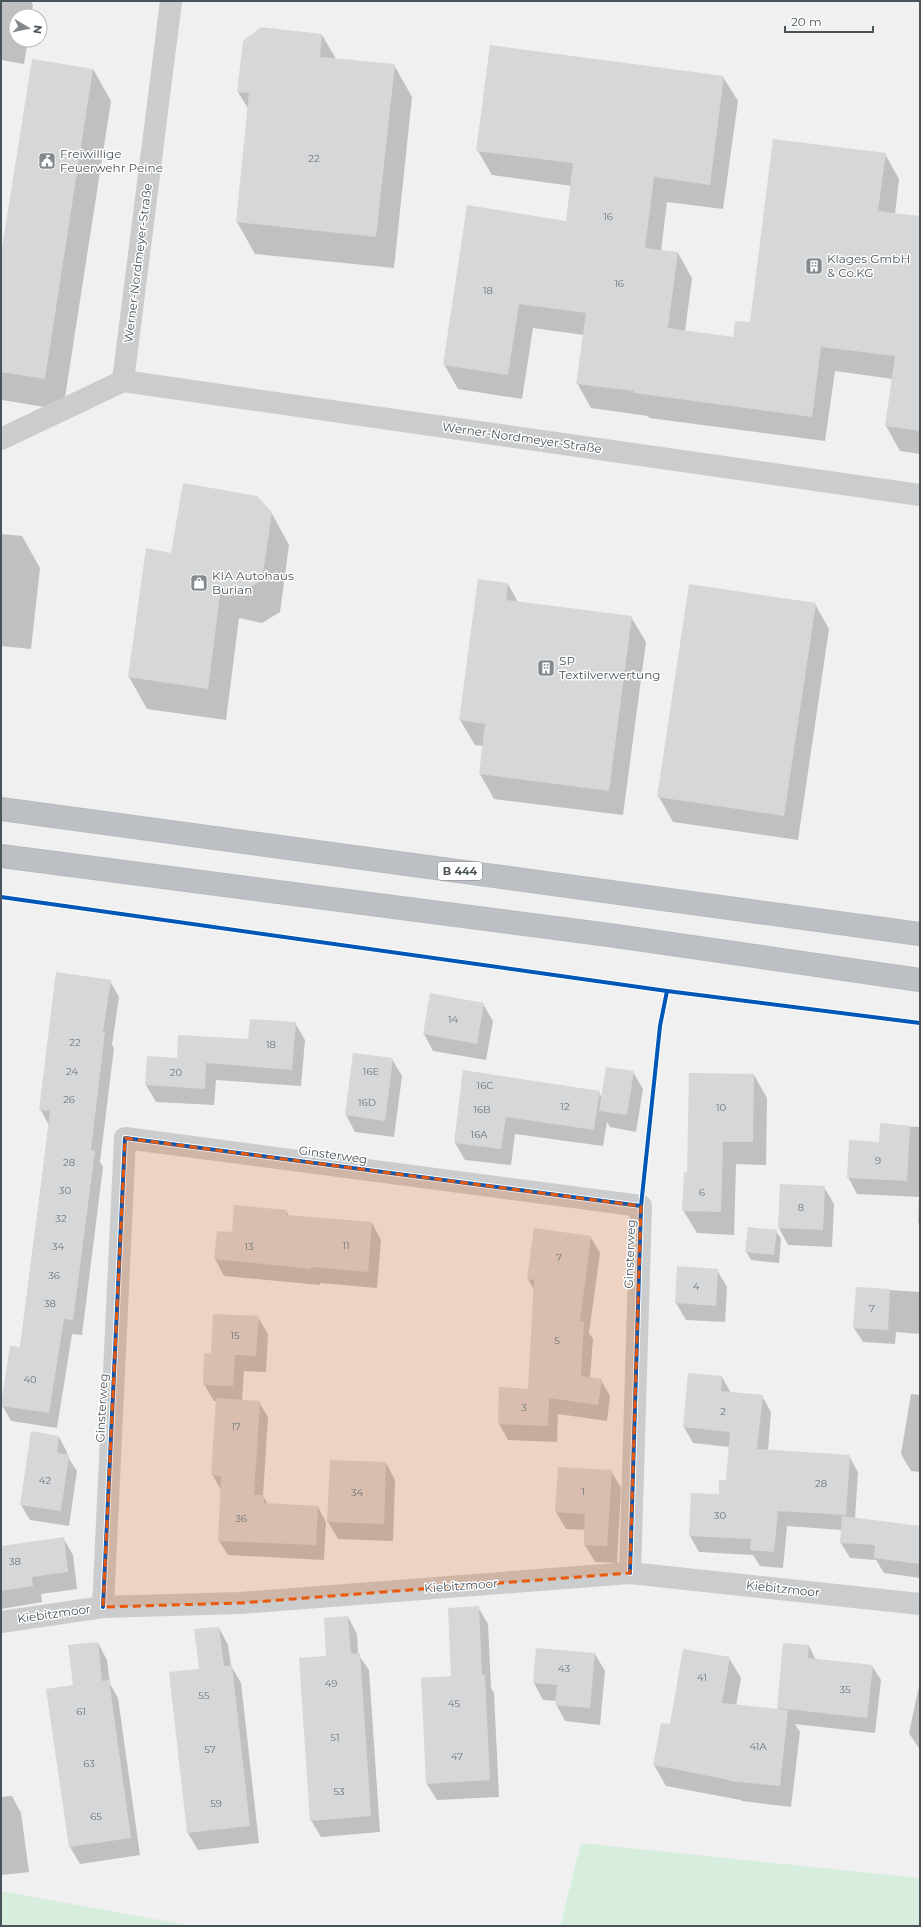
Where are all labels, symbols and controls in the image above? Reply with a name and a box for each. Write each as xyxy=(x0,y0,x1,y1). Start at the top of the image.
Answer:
north arrow xyxy=(8,8,48,48)
scale bar xyxy=(785,8,873,34)
text: 20 m xyxy=(791,14,822,29)
text: N xyxy=(30,24,45,35)
place label: Freiwillige Feuerwehr Peine xyxy=(60,146,163,175)
public building icon: Freiwillige Feuerwehr Peine xyxy=(37,151,57,171)
house number: 22 xyxy=(308,152,320,165)
street label: Werner-Nordmeyer-Straße xyxy=(120,182,155,344)
house number: 16 xyxy=(603,210,613,223)
place label: Klages GmbH & Co.KG xyxy=(827,251,910,280)
building icon: Klages GmbH & Co.KG xyxy=(804,256,824,276)
house number: 16 xyxy=(614,277,624,290)
house number: 18 xyxy=(483,284,493,297)
street label: Werner-Nordmeyer-Straße xyxy=(441,419,603,456)
place label: KIA Autohaus Burian xyxy=(212,568,294,597)
shop icon: KIA Autohaus Burian xyxy=(189,573,209,593)
place label: SP Textilverwertung xyxy=(559,653,660,682)
building icon: SP Textilverwertung xyxy=(536,658,556,678)
road number: B 444 xyxy=(438,862,482,880)
house number: 14 xyxy=(448,1013,458,1026)
house number: 22 xyxy=(69,1036,81,1049)
house number: 18 xyxy=(266,1038,276,1051)
house number: 24 xyxy=(66,1065,78,1078)
house number: 16E xyxy=(363,1065,380,1078)
house number: 20 xyxy=(170,1066,183,1079)
house number: 16C xyxy=(477,1079,493,1092)
house number: 26 xyxy=(63,1093,75,1106)
house number: 16D xyxy=(358,1096,376,1109)
house number: 12 xyxy=(560,1100,570,1113)
house number: 10 xyxy=(716,1101,726,1114)
house number: 16B xyxy=(473,1103,491,1116)
house number: 16A xyxy=(471,1128,488,1141)
street label: Ginsterweg xyxy=(298,1142,368,1167)
house number: 9 xyxy=(875,1154,881,1167)
house number: 28 xyxy=(63,1156,75,1169)
house number: 30 xyxy=(59,1184,72,1197)
house number: 6 xyxy=(699,1186,705,1199)
house number: 8 xyxy=(798,1201,804,1214)
house number: 32 xyxy=(55,1212,67,1225)
street label: Ginsterweg xyxy=(621,1219,638,1289)
house number: 11 xyxy=(342,1239,350,1252)
house number: 34 xyxy=(52,1240,65,1253)
house number: 13 xyxy=(244,1240,254,1253)
house number: 7 xyxy=(556,1251,562,1264)
house number: 36 xyxy=(48,1269,60,1282)
house number: 4 xyxy=(693,1280,700,1293)
house number: 38 xyxy=(44,1297,56,1310)
house number: 7 xyxy=(869,1302,875,1315)
house number: 15 xyxy=(230,1329,240,1342)
house number: 5 xyxy=(554,1334,560,1347)
house number: 40 xyxy=(23,1373,37,1386)
street label: Ginsterweg xyxy=(92,1373,111,1443)
house number: 3 xyxy=(521,1401,527,1414)
house number: 2 xyxy=(720,1405,726,1418)
house number: 17 xyxy=(231,1420,241,1433)
house number: 42 xyxy=(39,1474,51,1487)
house number: 28 xyxy=(815,1477,827,1490)
house number: 1 xyxy=(581,1485,585,1498)
house number: 34 xyxy=(351,1486,364,1499)
house number: 30 xyxy=(714,1509,727,1522)
house number: 36 xyxy=(235,1512,247,1525)
house number: 38 xyxy=(9,1555,21,1568)
street label: Kiebitzmoor xyxy=(424,1575,499,1596)
street label: Kiebitzmoor xyxy=(746,1577,821,1600)
street label: Kiebitzmoor xyxy=(16,1601,92,1626)
house number: 43 xyxy=(558,1662,570,1675)
house number: 41 xyxy=(697,1671,707,1684)
house number: 49 xyxy=(325,1677,337,1690)
house number: 35 xyxy=(839,1683,851,1696)
house number: 55 xyxy=(198,1689,210,1702)
house number: 45 xyxy=(448,1697,460,1710)
house number: 61 xyxy=(76,1705,86,1718)
house number: 51 xyxy=(330,1731,340,1744)
house number: 41A xyxy=(749,1740,767,1753)
house number: 57 xyxy=(204,1743,216,1756)
house number: 47 xyxy=(451,1750,463,1763)
house number: 63 xyxy=(83,1757,95,1770)
house number: 53 xyxy=(333,1785,345,1798)
house number: 59 xyxy=(210,1797,222,1810)
house number: 65 xyxy=(90,1810,102,1823)

